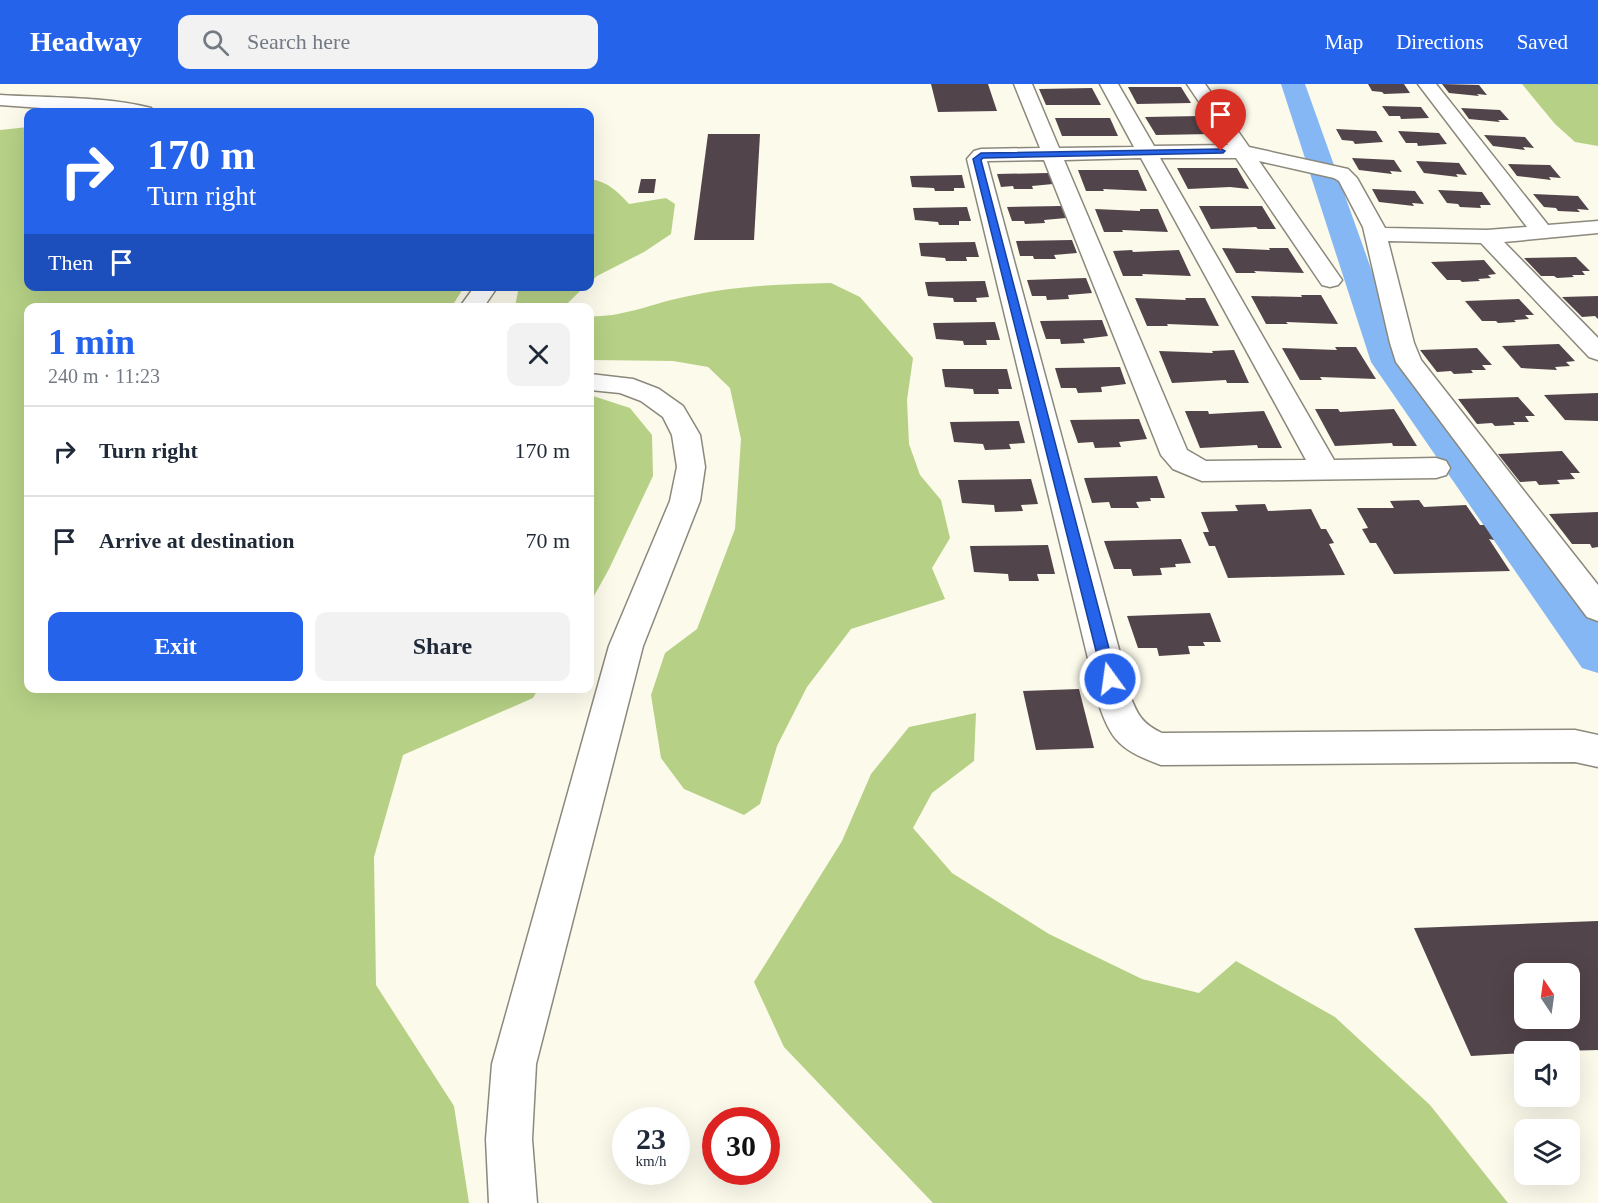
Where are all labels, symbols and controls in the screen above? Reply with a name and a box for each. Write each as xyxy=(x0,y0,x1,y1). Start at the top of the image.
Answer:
search box xyxy=(178,15,598,69)
text: Headway xyxy=(30,26,142,57)
icon: search xyxy=(199,26,232,59)
text: Search here xyxy=(247,29,350,54)
text: Map xyxy=(1325,30,1363,54)
text: Directions xyxy=(1396,30,1484,54)
text: Saved xyxy=(1517,30,1568,54)
pin xyxy=(1195,89,1246,151)
icon: arrive xyxy=(1204,98,1237,131)
icon: right xyxy=(48,132,126,210)
text: 170 m xyxy=(147,132,256,178)
text: Turn right xyxy=(147,181,256,211)
icon: arrive xyxy=(105,246,138,279)
text: Then xyxy=(48,250,93,275)
text: 1 min xyxy=(48,322,135,362)
button: close xyxy=(507,323,570,386)
text: 240 m · 11:23 xyxy=(48,365,160,387)
icon: right xyxy=(48,435,81,468)
text: Turn right xyxy=(99,438,198,463)
text: 170 m xyxy=(514,438,570,463)
icon: arrive xyxy=(48,525,81,558)
text: Arrive at destination xyxy=(99,528,295,553)
text: 70 m xyxy=(525,528,570,553)
button: Exit xyxy=(48,612,303,681)
button: Share xyxy=(315,612,570,681)
position arrow xyxy=(1078,647,1142,711)
north arrow xyxy=(1514,963,1580,1029)
map controls xyxy=(1514,963,1580,1185)
button: sound xyxy=(1514,1041,1580,1107)
speed limit sign: 30 xyxy=(702,1107,780,1185)
button: layers xyxy=(1514,1119,1580,1185)
text: 23 xyxy=(636,1122,666,1155)
text: km/h xyxy=(636,1153,666,1169)

